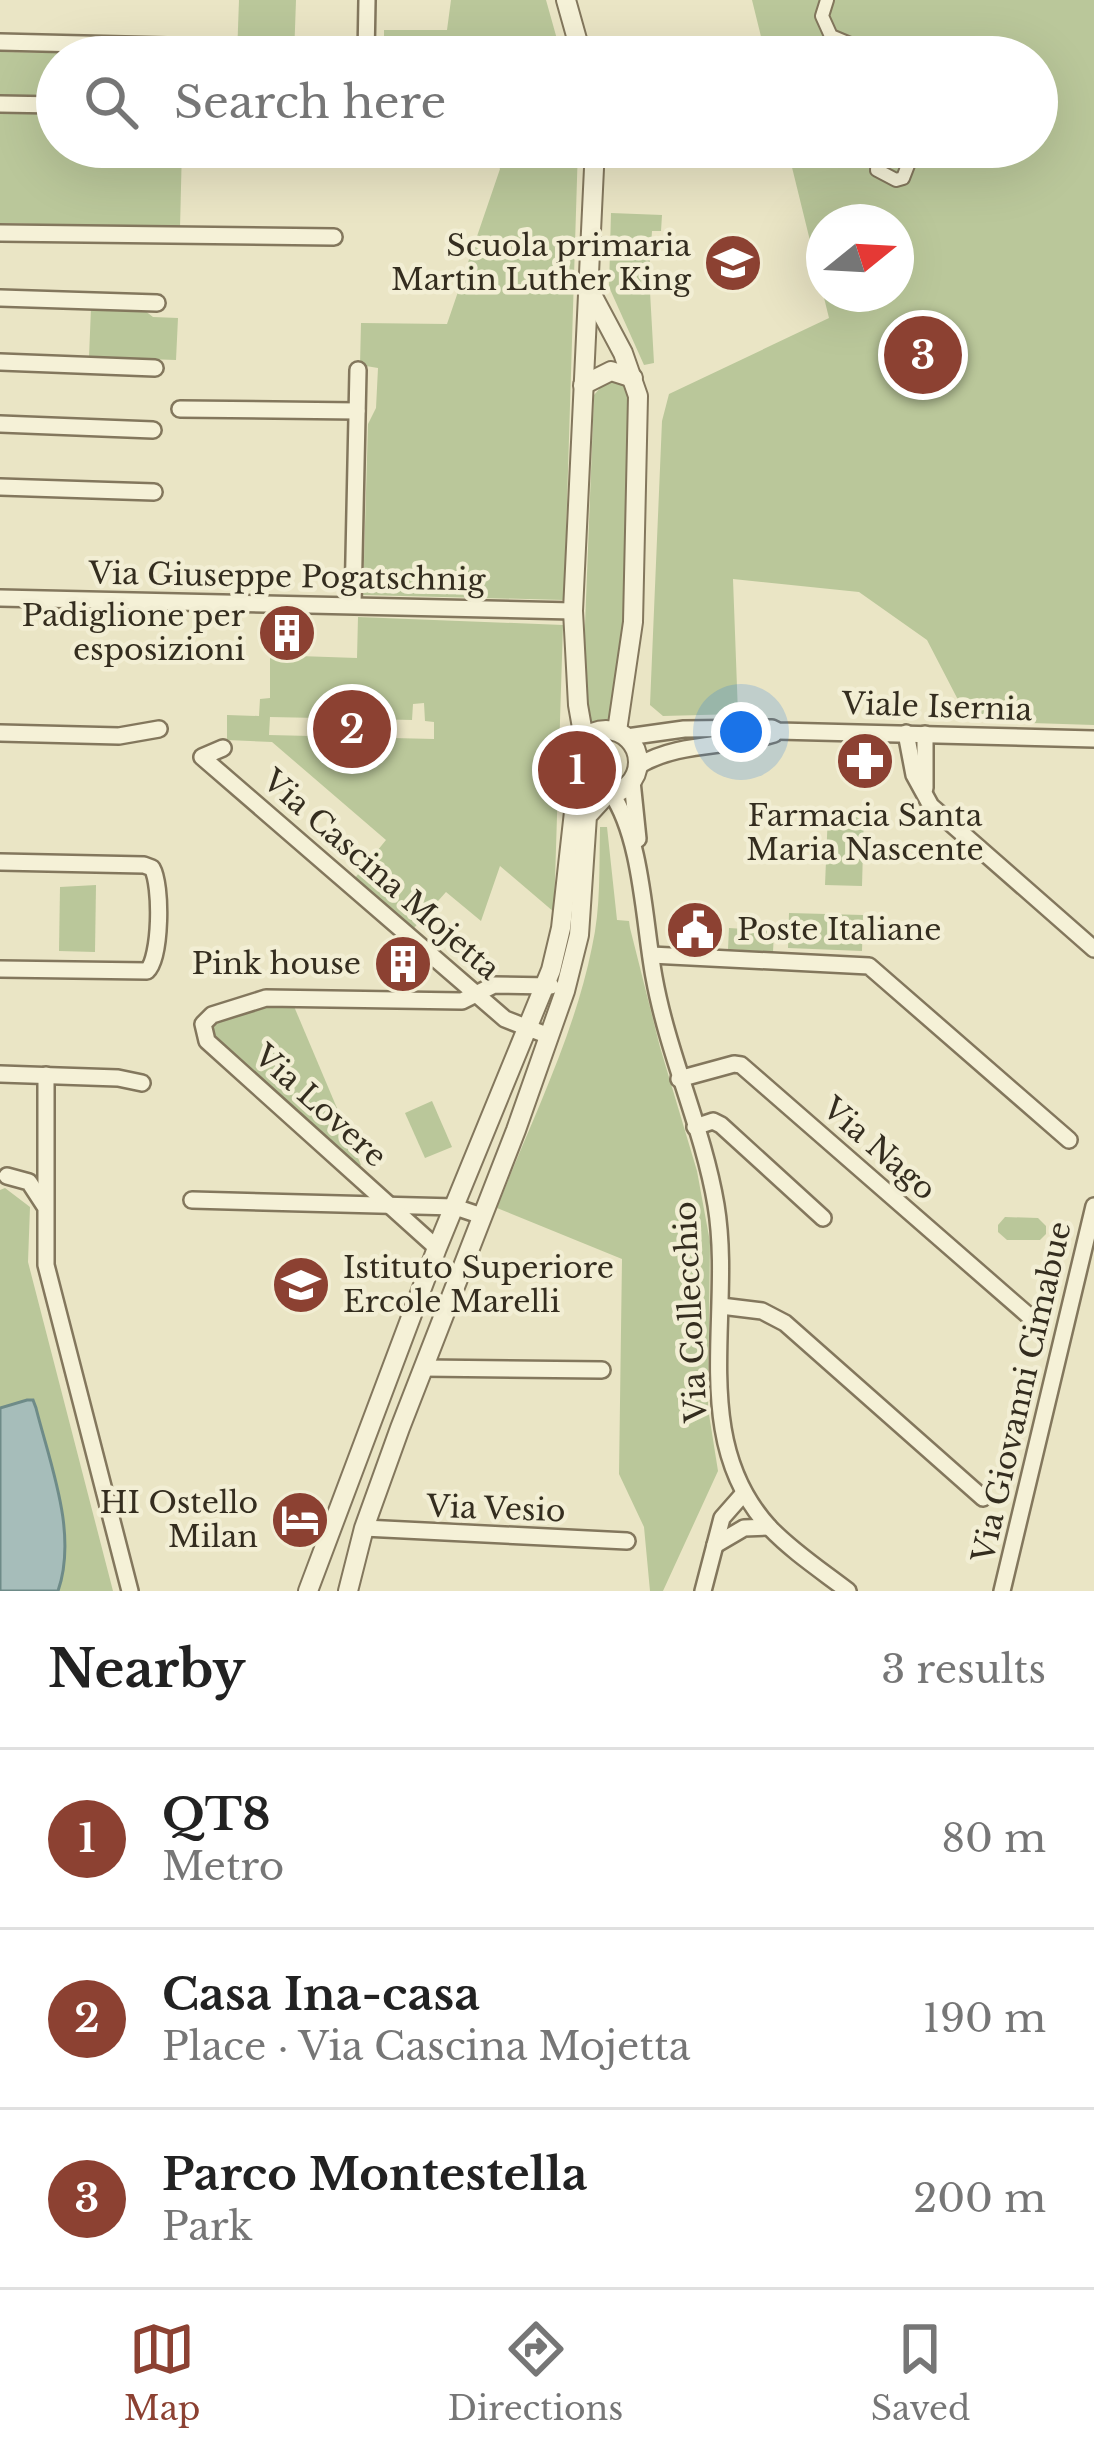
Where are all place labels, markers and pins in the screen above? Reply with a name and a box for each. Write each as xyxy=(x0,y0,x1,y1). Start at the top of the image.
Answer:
place label: Scuola primaria Martin Luther King xyxy=(391,227,692,298)
school or university icon: Scuola primaria Martin Luther King xyxy=(702,232,764,294)
pin: 3 xyxy=(884,310,962,400)
place label: Padiglione per esposizioni xyxy=(22,597,246,668)
building icon: Padiglione per esposizioni xyxy=(256,602,318,664)
pin: 2 xyxy=(313,684,391,774)
pin: 1 xyxy=(538,725,616,815)
pharmacy icon: Farmacia Santa Maria Nascente xyxy=(834,730,896,792)
place label: Farmacia Santa Maria Nascente xyxy=(746,797,984,868)
public building icon: Poste Italiane xyxy=(664,899,726,961)
place label: Poste Italiane xyxy=(737,911,941,948)
building icon: Pink house xyxy=(372,933,434,995)
place label: Pink house xyxy=(192,945,361,982)
place label: Istituto Superiore Ercole Marelli xyxy=(343,1249,614,1320)
school or university icon: Istituto Superiore Ercole Marelli xyxy=(270,1254,332,1316)
place label: HI Ostello Milan xyxy=(100,1484,258,1555)
hotel icon: HI Ostello Milan xyxy=(269,1489,331,1551)

